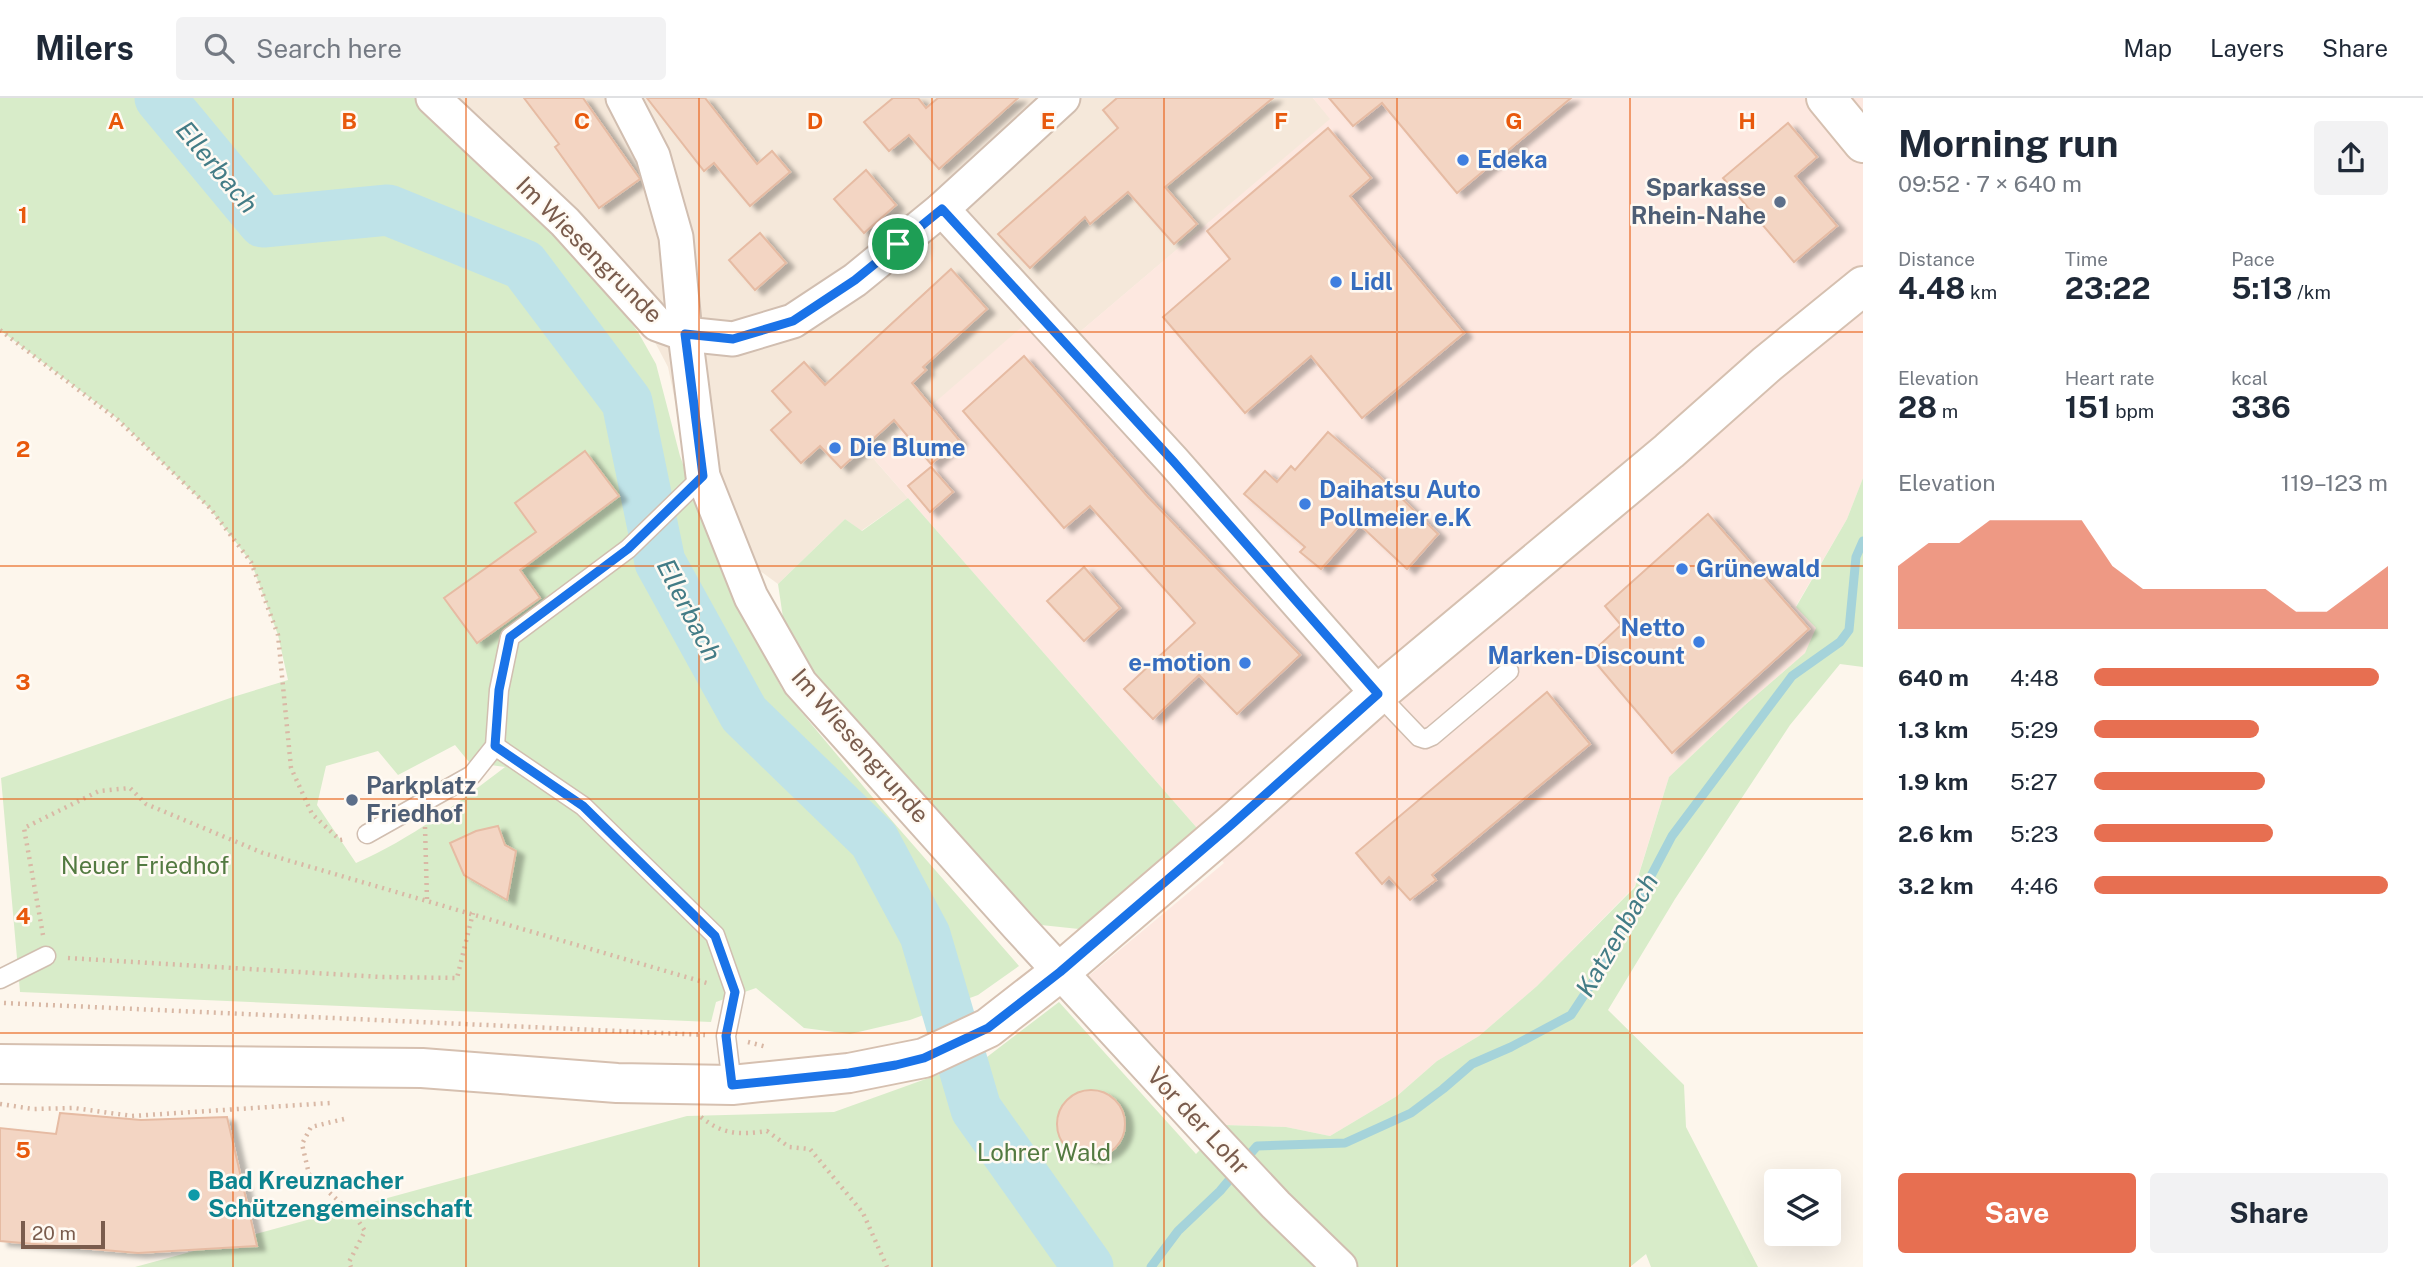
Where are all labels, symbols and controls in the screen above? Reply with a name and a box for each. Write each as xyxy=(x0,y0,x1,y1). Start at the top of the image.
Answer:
search box xyxy=(176,17,666,80)
text: Milers xyxy=(35,29,134,67)
icon: search xyxy=(200,29,238,67)
text: Search here xyxy=(256,33,402,64)
text: Map xyxy=(2123,34,2172,62)
text: Layers xyxy=(2210,34,2284,62)
text: Share xyxy=(2322,34,2388,62)
text: A xyxy=(108,107,125,134)
text: B xyxy=(341,107,357,134)
text: C xyxy=(574,107,590,134)
text: D xyxy=(807,107,823,134)
text: E xyxy=(1041,107,1055,134)
text: F xyxy=(1274,107,1288,134)
text: G xyxy=(1505,107,1523,134)
text: H xyxy=(1738,107,1756,134)
water label: Ellerbach xyxy=(170,114,265,219)
text: Morning run xyxy=(1898,121,2119,166)
button: share xyxy=(2314,121,2388,195)
place label: Edeka xyxy=(1477,145,1548,173)
marker: Edeka xyxy=(1455,152,1471,168)
street label: Im Wiesengrunde xyxy=(511,170,669,328)
text: 09:52 · 7 × 640 m xyxy=(1898,170,2082,197)
place label: Sparkasse Rhein-Nahe xyxy=(1631,173,1766,229)
marker: Sparkasse Rhein-Nahe xyxy=(1772,194,1788,210)
text: 1 xyxy=(18,201,28,228)
pin xyxy=(868,214,928,274)
icon: arrive xyxy=(879,225,917,263)
text: Distance xyxy=(1898,248,1975,270)
text: Time xyxy=(2065,248,2108,270)
text: Pace xyxy=(2231,248,2275,270)
place label: Lidl xyxy=(1350,267,1393,295)
text: 4.48 xyxy=(1898,270,1965,306)
text: 23:22 xyxy=(2065,270,2150,306)
text: 5:13 xyxy=(2231,270,2292,306)
marker: Lidl xyxy=(1328,274,1344,290)
text: km xyxy=(1965,281,1997,303)
text: /km xyxy=(2292,281,2331,303)
text: Elevation xyxy=(1898,367,1979,389)
text: Heart rate xyxy=(2065,367,2154,389)
text: kcal xyxy=(2231,367,2268,389)
text: 28 xyxy=(1898,389,1937,425)
text: 151 xyxy=(2065,389,2111,425)
text: 336 xyxy=(2231,389,2291,425)
text: m xyxy=(1937,400,1958,422)
text: bpm xyxy=(2111,400,2154,422)
place label: Die Blume xyxy=(849,433,966,461)
text: 2 xyxy=(16,435,30,462)
marker: Die Blume xyxy=(827,440,843,456)
text: Elevation xyxy=(1898,469,1996,496)
text: 119–123 m xyxy=(2281,469,2388,496)
place label: Daihatsu Auto Pollmeier e.K xyxy=(1319,475,1481,531)
marker: Daihatsu Auto Pollmeier e.K xyxy=(1297,496,1313,512)
water label: Ellerbach xyxy=(651,553,728,666)
place label: Grünewald xyxy=(1696,554,1820,582)
marker: Grünewald xyxy=(1674,561,1690,577)
place label: Netto Marken-Discount xyxy=(1487,613,1685,669)
marker: Netto Marken-Discount xyxy=(1691,634,1707,650)
place label: e-motion xyxy=(1128,648,1231,676)
marker: e-motion xyxy=(1237,655,1253,671)
street label: Im Wiesengrunde xyxy=(786,663,935,828)
text: 640 m xyxy=(1898,664,1969,691)
text: 4:48 xyxy=(2010,664,2059,691)
text: 3 xyxy=(15,668,31,695)
text: 1.3 km xyxy=(1898,716,1968,743)
text: 5:29 xyxy=(2010,716,2058,743)
text: 1.9 km xyxy=(1898,768,1968,795)
text: 5:27 xyxy=(2010,768,2058,795)
place label: Parkplatz Friedhof xyxy=(366,771,476,827)
marker: Parkplatz Friedhof xyxy=(344,792,360,808)
text: 2.6 km xyxy=(1898,820,1973,847)
text: 5:23 xyxy=(2010,820,2059,847)
park label: Neuer Friedhof xyxy=(61,851,229,879)
water label: Katzenbach xyxy=(1569,868,1664,1002)
text: 3.2 km xyxy=(1898,872,1974,899)
text: 4:46 xyxy=(2010,872,2058,899)
text: 4 xyxy=(15,902,31,929)
street label: Vor der Lohr xyxy=(1142,1061,1256,1180)
text: 5 xyxy=(15,1136,31,1163)
park label: Lohrer Wald xyxy=(977,1138,1111,1166)
place label: Bad Kreuznacher Schützengemeinschaft xyxy=(208,1166,473,1222)
map controls xyxy=(1764,1169,1841,1246)
button: layers xyxy=(1764,1169,1841,1246)
button: Save xyxy=(1898,1173,2136,1253)
button: Share xyxy=(2150,1173,2388,1253)
marker: Bad Kreuznacher Schützengemeinschaft xyxy=(186,1187,202,1203)
scale bar xyxy=(21,1218,105,1250)
text: 20 m xyxy=(32,1222,76,1244)

